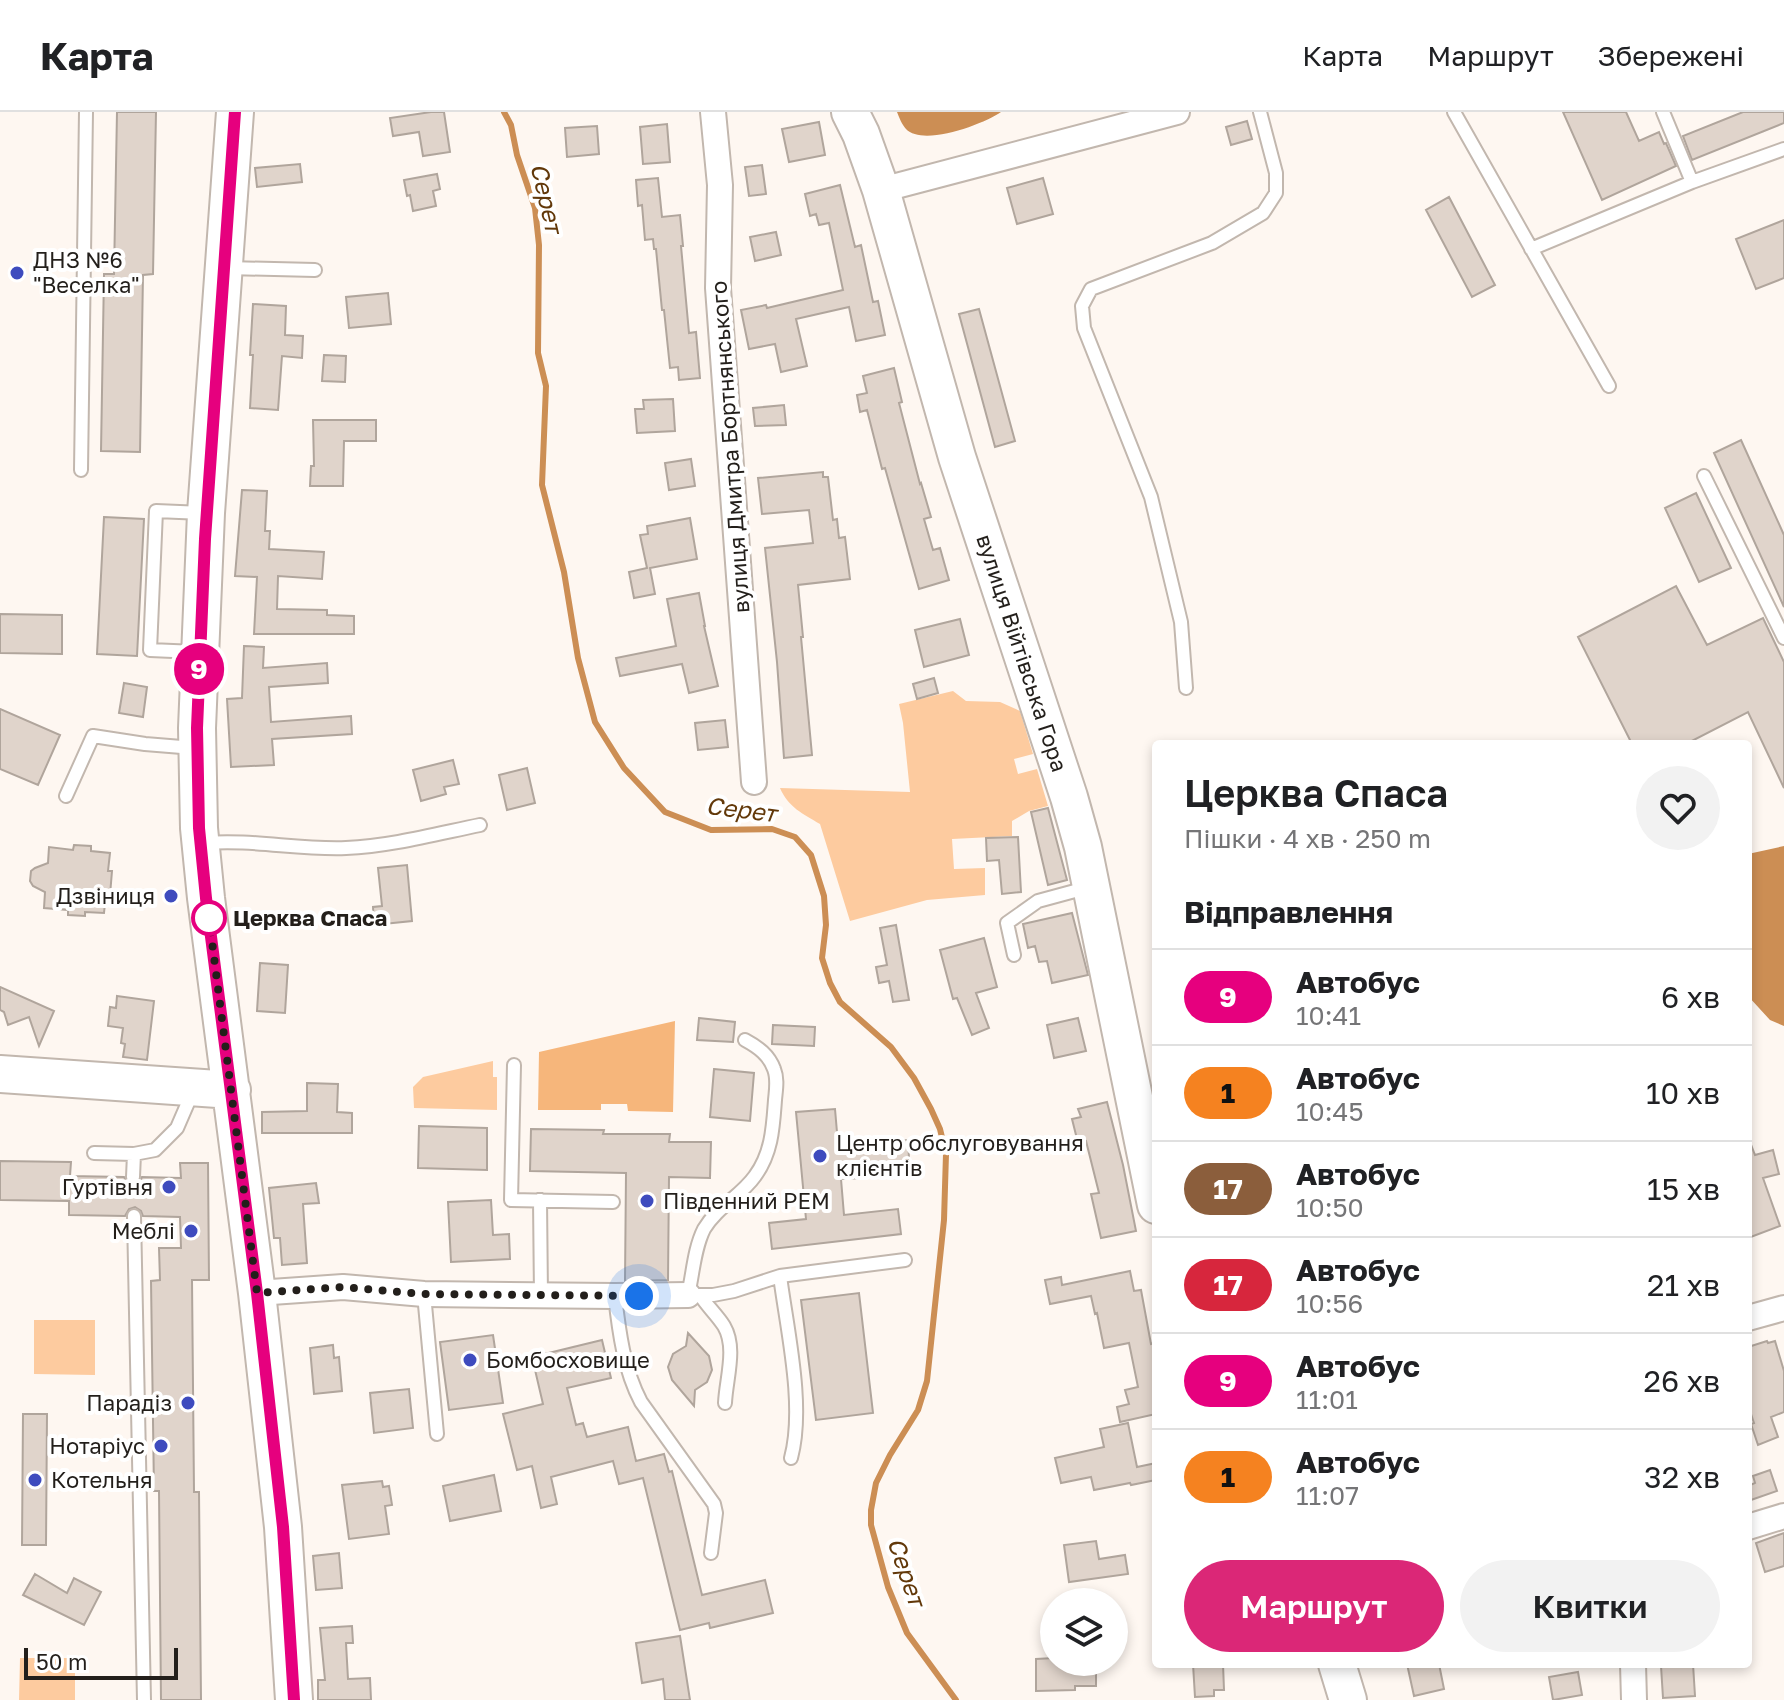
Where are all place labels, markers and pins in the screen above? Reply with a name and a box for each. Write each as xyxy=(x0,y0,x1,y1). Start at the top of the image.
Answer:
place label: ДНЗ №6 "Веселка" xyxy=(33,246,140,298)
marker: ДНЗ №6 "Веселка" xyxy=(8,264,26,282)
place label: Дзвіниця xyxy=(56,882,155,909)
marker: Дзвіниця xyxy=(162,887,180,905)
marker: Церква Спаса xyxy=(192,901,226,935)
place label: Церква Спаса xyxy=(233,904,387,931)
place label: Центр обслуговування клієнтів xyxy=(836,1129,1084,1181)
marker: Центр обслуговування клієнтів xyxy=(811,1147,829,1165)
place label: Гуртівня xyxy=(62,1173,153,1200)
marker: Гуртівня xyxy=(160,1178,178,1196)
place label: Південний РЕМ xyxy=(663,1187,830,1214)
marker: Південний РЕМ xyxy=(638,1192,656,1210)
place label: Меблі xyxy=(112,1217,175,1244)
marker: Меблі xyxy=(182,1222,200,1240)
place label: Бомбосховище xyxy=(486,1346,650,1373)
marker: Бомбосховище xyxy=(461,1351,479,1369)
place label: Парадіз xyxy=(86,1389,172,1416)
marker: Парадіз xyxy=(179,1394,197,1412)
place label: Нотаріус xyxy=(49,1432,145,1459)
marker: Нотаріус xyxy=(152,1437,170,1455)
place label: Котельня xyxy=(51,1466,152,1493)
marker: Котельня xyxy=(26,1471,44,1489)

